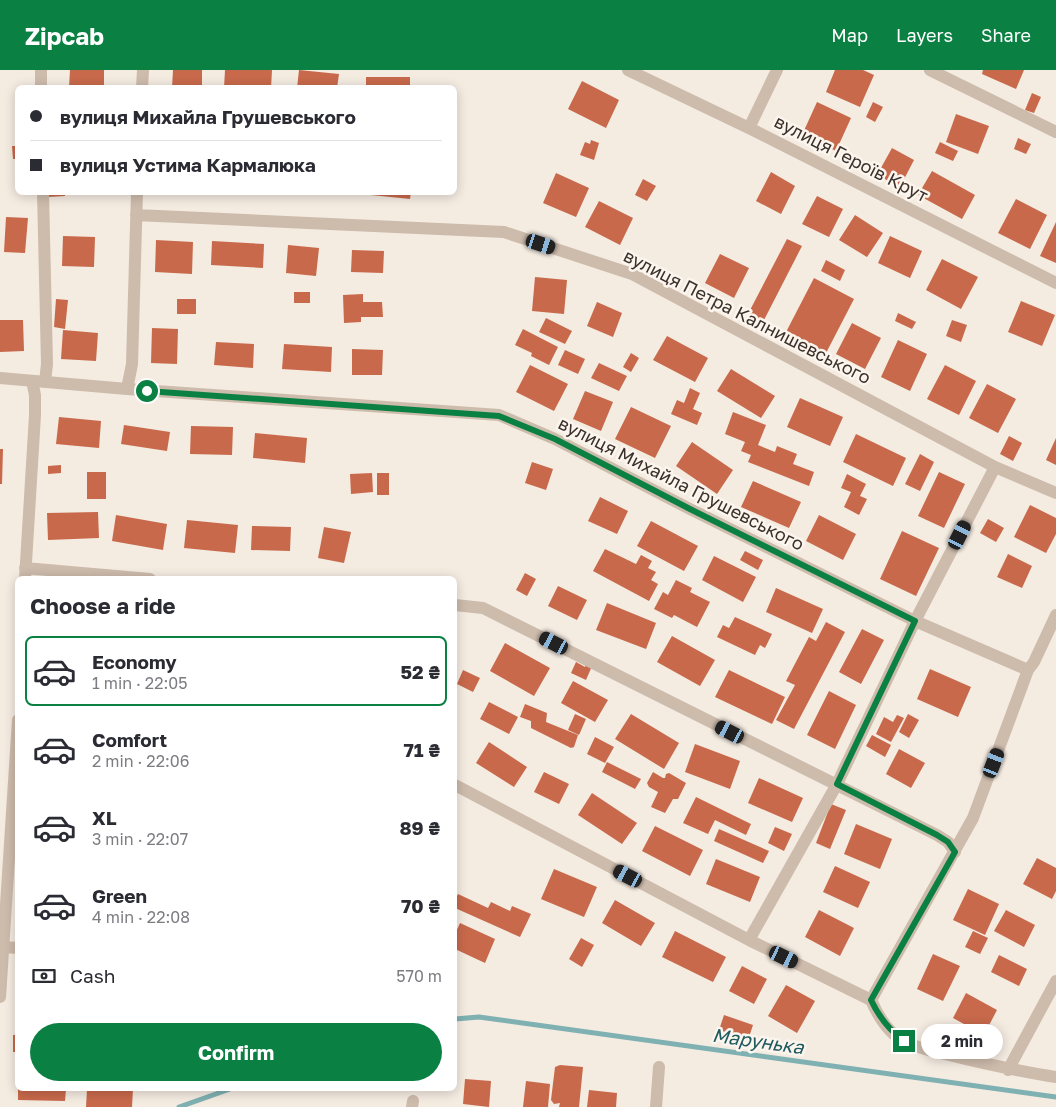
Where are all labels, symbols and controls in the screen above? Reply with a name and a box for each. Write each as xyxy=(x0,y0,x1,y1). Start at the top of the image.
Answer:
text: Zipcab xyxy=(25,21,104,50)
text: Map xyxy=(831,24,868,46)
text: Layers xyxy=(896,24,953,46)
text: Share xyxy=(981,24,1031,46)
text: вулиця Михайла Грушевського xyxy=(60,105,356,128)
street label: вулиця Героїв Крут xyxy=(771,110,932,206)
text: вулиця Устима Кармалюка xyxy=(60,153,316,176)
car xyxy=(524,232,557,256)
street label: вулиця Петра Калнишевського xyxy=(620,244,875,388)
route start xyxy=(136,380,158,402)
street label: вулиця Михайла Грушевського xyxy=(555,411,808,555)
car xyxy=(946,518,973,552)
text: Choose a ride xyxy=(30,592,176,619)
car xyxy=(537,630,570,656)
icon: car xyxy=(32,649,77,694)
text: Economy xyxy=(92,650,177,673)
text: 52 ₴ xyxy=(400,660,440,683)
text: 1 min · 22:05 xyxy=(92,673,187,693)
car xyxy=(713,719,746,745)
icon: car xyxy=(32,727,77,772)
text: Comfort xyxy=(92,728,167,751)
text: 71 ₴ xyxy=(404,738,440,761)
car xyxy=(981,746,1006,780)
text: 2 min · 22:06 xyxy=(92,751,189,771)
icon: car xyxy=(32,805,77,850)
text: XL xyxy=(92,806,117,829)
text: 89 ₴ xyxy=(399,816,440,839)
text: 3 min · 22:07 xyxy=(92,829,188,849)
car xyxy=(611,862,644,890)
icon: car xyxy=(32,883,77,928)
text: Green xyxy=(92,884,147,907)
text: 70 ₴ xyxy=(401,894,440,917)
text: 4 min · 22:08 xyxy=(92,907,190,927)
car xyxy=(767,944,800,970)
icon: cash xyxy=(30,962,58,990)
text: Cash xyxy=(70,964,115,987)
text: 570 m xyxy=(396,966,442,986)
button: Confirm xyxy=(30,1023,442,1081)
water label: Марунька xyxy=(711,1023,806,1058)
callout: 2 min xyxy=(922,1024,1004,1058)
route end xyxy=(893,1030,915,1052)
text: 2 min xyxy=(941,1031,983,1051)

